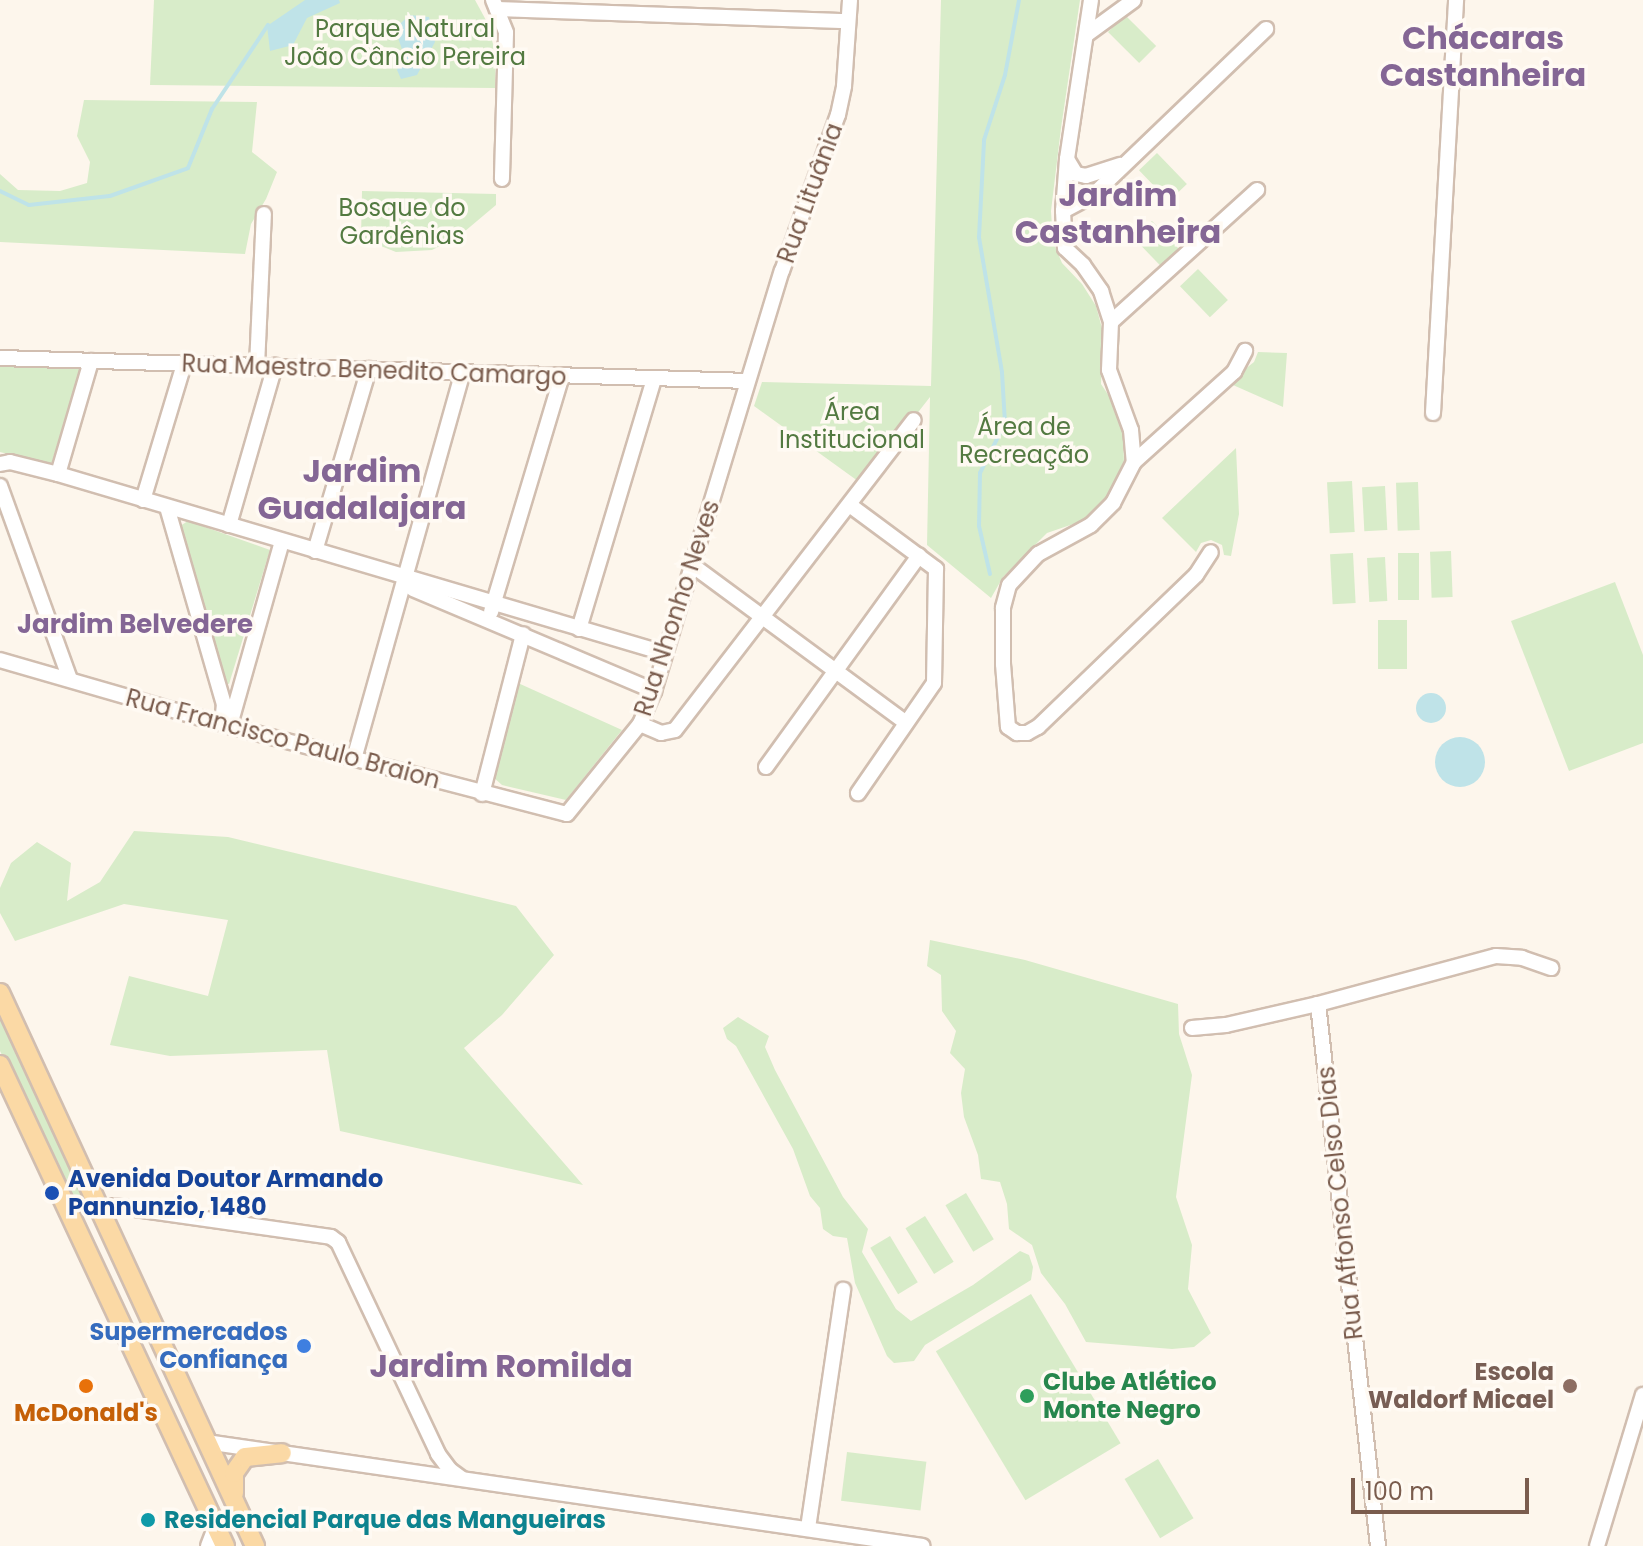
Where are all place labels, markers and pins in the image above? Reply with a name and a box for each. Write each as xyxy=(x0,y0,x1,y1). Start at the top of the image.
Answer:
place label: Avenida Doutor Armando Pannunzio, 1480 xyxy=(68,1165,383,1221)
marker: Avenida Doutor Armando Pannunzio, 1480 xyxy=(43,1184,61,1202)
place label: Supermercados Confiança xyxy=(89,1318,288,1374)
marker: Supermercados Confiança xyxy=(295,1337,313,1355)
place label: Escola Waldorf Micael xyxy=(1368,1358,1554,1414)
place label: Clube Atlético Monte Negro xyxy=(1043,1368,1217,1424)
marker: McDonald's xyxy=(77,1377,95,1395)
marker: Escola Waldorf Micael xyxy=(1561,1377,1579,1395)
marker: Clube Atlético Monte Negro xyxy=(1018,1387,1036,1405)
place label: McDonald's xyxy=(14,1399,158,1427)
place label: Residencial Parque das Mangueiras xyxy=(164,1506,606,1534)
marker: Residencial Parque das Mangueiras xyxy=(139,1511,157,1529)

